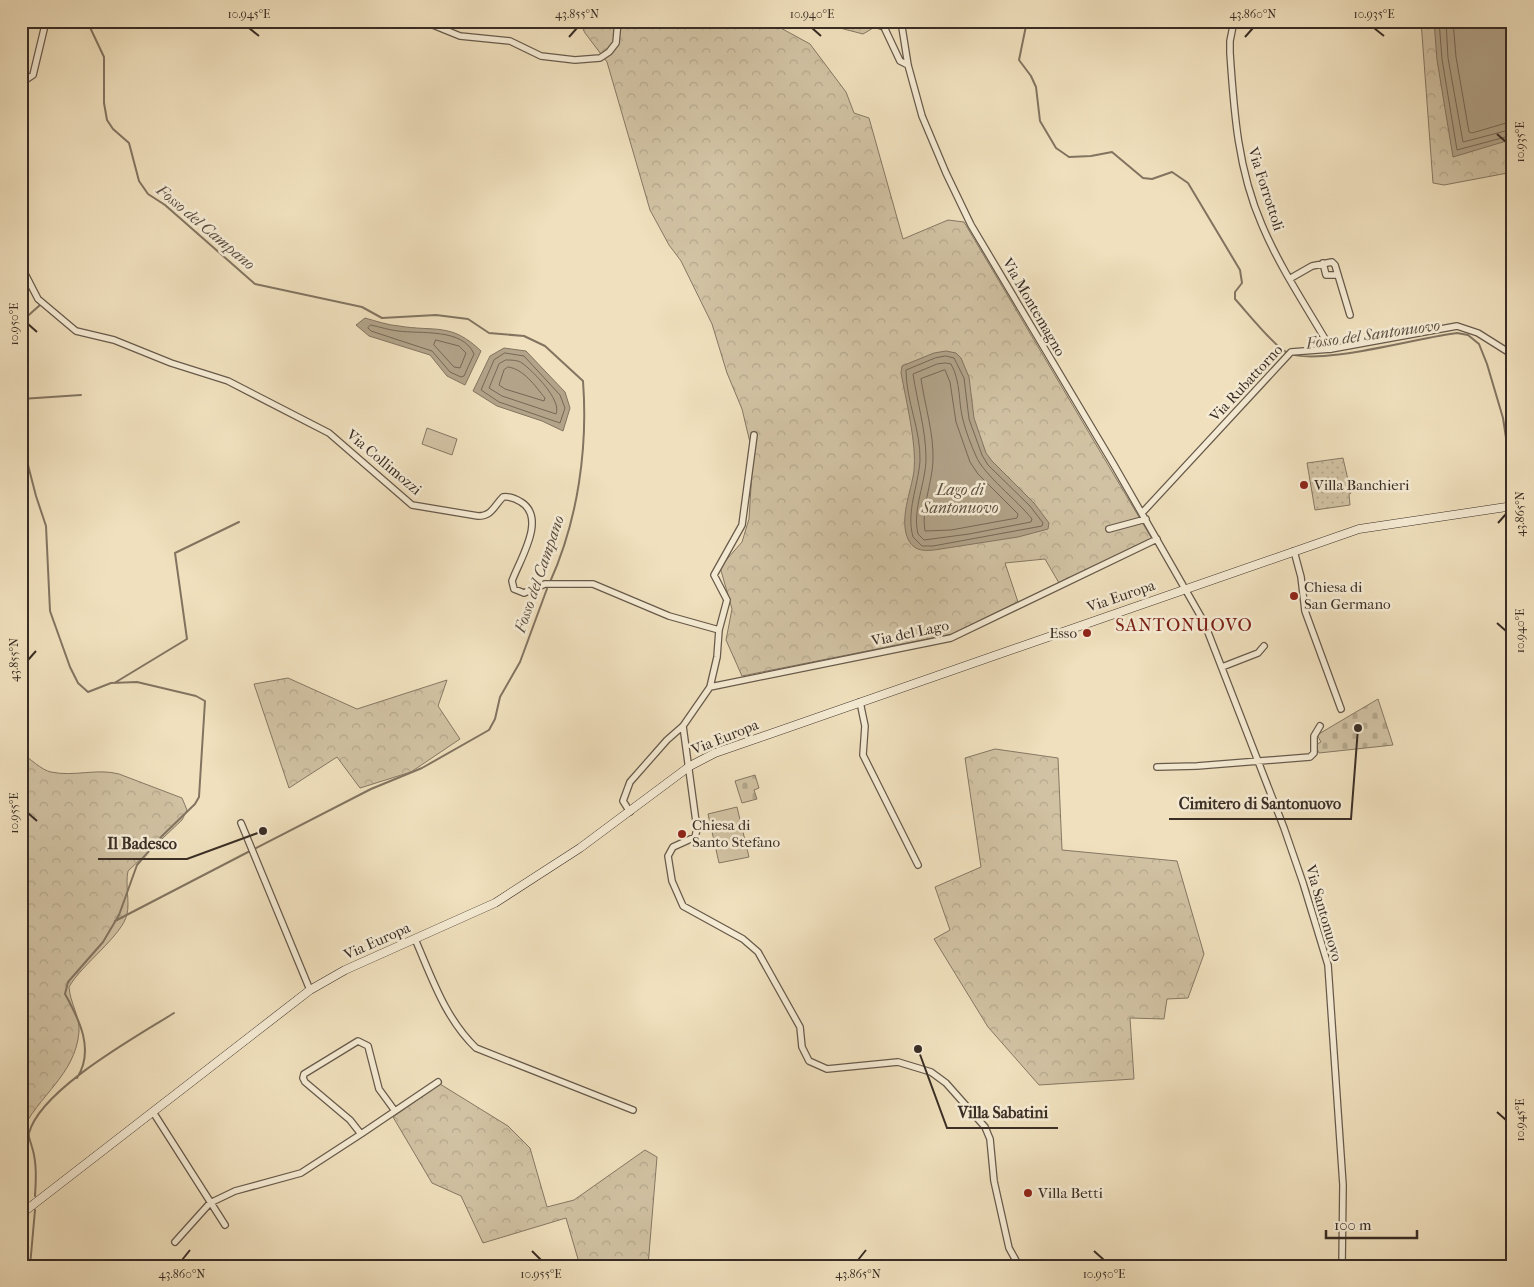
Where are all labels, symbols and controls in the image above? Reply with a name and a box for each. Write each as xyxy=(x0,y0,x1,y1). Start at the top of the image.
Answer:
text: 10.945°E xyxy=(228,7,270,21)
text: 43.855°N xyxy=(555,7,599,21)
text: 10.940°E xyxy=(790,7,834,21)
text: 43.860°N xyxy=(1230,7,1276,21)
text: 10.935°E xyxy=(1353,7,1395,21)
text: 10.935°E xyxy=(1513,121,1527,163)
street label: Via Forrottoli xyxy=(1244,144,1288,234)
water label: Fosso del Campano xyxy=(152,180,259,274)
street label: Via Montemagno xyxy=(998,254,1070,360)
text: 10.950°E xyxy=(7,303,21,345)
water label: Fosso del Santonuovo xyxy=(1304,315,1442,353)
street label: Via Rubattorno xyxy=(1205,340,1287,426)
street label: Via Collimozzi xyxy=(342,425,426,499)
place label: Villa Banchieri xyxy=(1313,476,1410,494)
marker: Villa Banchieri xyxy=(1298,479,1310,491)
water label: Lago di Santonuovo xyxy=(921,480,999,517)
text: 43.865°N xyxy=(1513,491,1527,537)
water label: Fosso del Campano xyxy=(510,513,568,636)
street label: Via Europa xyxy=(1084,576,1158,616)
place label: Chiesa di San Germano xyxy=(1304,578,1391,613)
marker: Chiesa di San Germano xyxy=(1288,590,1300,602)
text: 10.940°E xyxy=(1513,609,1527,653)
district label: SANTONUOVO xyxy=(1115,615,1253,636)
street label: Via del Lago xyxy=(869,616,951,650)
place label: Esso xyxy=(1049,624,1077,642)
marker: Esso xyxy=(1081,627,1093,639)
text: 43.855°N xyxy=(7,638,21,682)
street label: Via Europa xyxy=(688,715,762,759)
callout: Cimitero di Santonuovo xyxy=(1169,788,1351,819)
text: 10.955°E xyxy=(7,792,21,834)
text: Cimitero di Santonuovo xyxy=(1179,794,1341,813)
place label: Chiesa di Santo Stefano xyxy=(692,816,781,851)
callout: Il Badesco xyxy=(98,828,187,859)
marker: Chiesa di Santo Stefano xyxy=(676,828,688,840)
text: Il Badesco xyxy=(107,834,177,853)
street label: Via Santonuovo xyxy=(1301,862,1346,964)
street label: Via Europa xyxy=(340,918,414,964)
callout: Villa Sabatini xyxy=(947,1097,1058,1128)
text: 10.945°E xyxy=(1513,1099,1527,1141)
text: Villa Sabatini xyxy=(957,1103,1049,1122)
place label: Villa Betti xyxy=(1037,1184,1103,1202)
marker: Villa Betti xyxy=(1022,1187,1034,1199)
scale bar xyxy=(1326,1207,1418,1239)
text: 100 m xyxy=(1334,1216,1372,1234)
text: 43.860°N xyxy=(159,1267,205,1281)
text: 10.955°E xyxy=(520,1267,562,1281)
text: 43.865°N xyxy=(835,1267,881,1281)
text: 10.950°E xyxy=(1083,1267,1125,1281)

